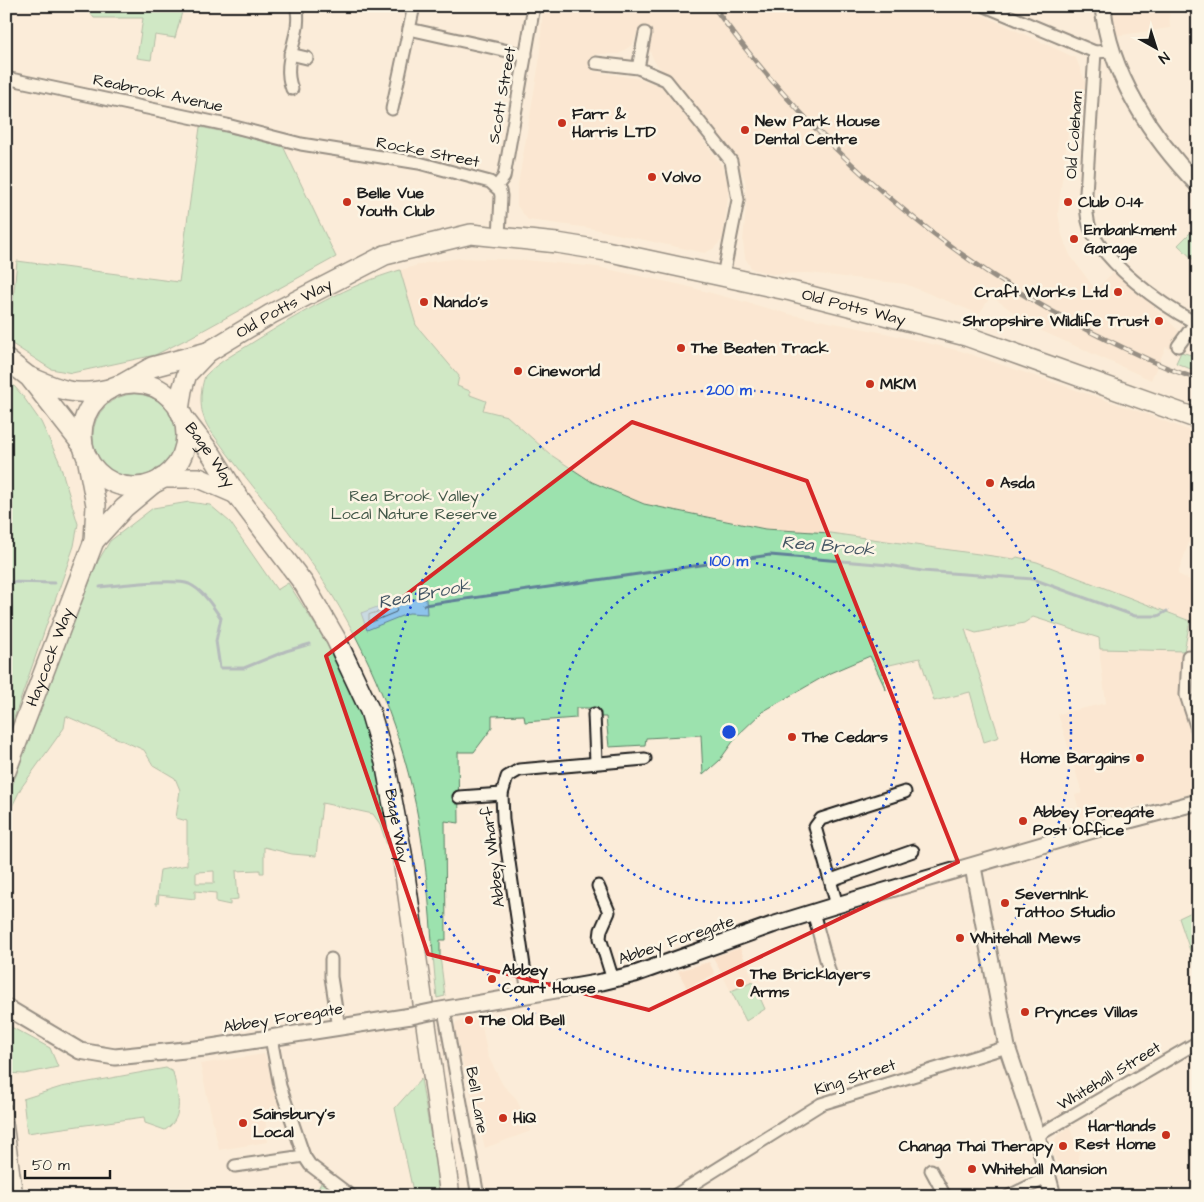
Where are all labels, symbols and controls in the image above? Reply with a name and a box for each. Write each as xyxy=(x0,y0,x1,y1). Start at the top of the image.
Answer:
north arrow xyxy=(1132,22,1182,72)
street label: Scott Street xyxy=(483,44,521,145)
text: N xyxy=(1154,47,1173,68)
street label: Reabrook Avenue xyxy=(91,68,225,118)
street label: Old Coleham xyxy=(1060,90,1088,180)
place label: Farr & Harris LTD xyxy=(572,103,656,143)
place label: New Park House Dental Centre xyxy=(755,110,880,150)
marker: Farr & Harris LTD xyxy=(556,117,568,129)
marker: New Park House Dental Centre xyxy=(739,124,751,136)
street label: Rocke Street xyxy=(374,131,482,173)
place label: Volvo xyxy=(661,166,702,188)
marker: Volvo xyxy=(646,171,658,183)
place label: Belle Vue Youth Club xyxy=(357,182,434,222)
place label: Club 0-14 xyxy=(1078,191,1143,213)
marker: Belle Vue Youth Club xyxy=(341,196,353,208)
marker: Club 0-14 xyxy=(1062,196,1074,208)
place label: Embankment Garage xyxy=(1084,219,1177,261)
marker: Embankment Garage xyxy=(1068,233,1080,245)
street label: Old Potts Way xyxy=(232,273,336,344)
place label: Craft Works Ltd xyxy=(974,281,1109,303)
street label: Old Potts Way xyxy=(799,283,908,332)
marker: Craft Works Ltd xyxy=(1112,286,1124,298)
place label: Nando's xyxy=(434,291,488,313)
marker: Nando's xyxy=(418,296,430,308)
place label: Shropshire Wildlife Trust xyxy=(962,310,1150,332)
marker: Shropshire Wildlife Trust xyxy=(1153,315,1165,327)
place label: The Beaten Track xyxy=(690,337,829,359)
marker: The Beaten Track xyxy=(675,342,687,354)
place label: Cineworld xyxy=(528,360,601,382)
marker: Cineworld xyxy=(512,365,524,377)
place label: MKM xyxy=(880,373,916,395)
marker: MKM xyxy=(864,378,876,390)
text: 200 m xyxy=(705,380,752,401)
street label: Bage Way xyxy=(180,418,240,492)
place label: Asda xyxy=(1000,472,1035,494)
marker: Asda xyxy=(984,477,996,489)
park label: Rea Brook Valley Local Nature Reserve xyxy=(331,485,498,525)
water label: Rea Brook xyxy=(781,529,876,563)
text: 100 m xyxy=(710,551,749,572)
water label: Rea Brook xyxy=(376,573,473,615)
street label: Haycock Way xyxy=(21,604,79,710)
centre of rings xyxy=(720,723,738,741)
place label: The Cedars xyxy=(801,726,888,748)
marker: The Cedars xyxy=(786,731,798,743)
place label: Home Bargains xyxy=(1021,747,1130,771)
marker: Home Bargains xyxy=(1134,752,1146,764)
street label: Bage Way xyxy=(379,787,414,864)
place label: Abbey Foregate Post Office xyxy=(1033,801,1154,841)
street label: Abbey Wharf xyxy=(476,805,511,909)
marker: Abbey Foregate Post Office xyxy=(1017,815,1029,827)
place label: SevernInk Tattoo Studio xyxy=(1014,883,1116,923)
marker: SevernInk Tattoo Studio xyxy=(999,897,1011,909)
street label: Abbey Foregate xyxy=(615,910,738,971)
place label: Whitehall Mews xyxy=(969,927,1081,949)
marker: Whitehall Mews xyxy=(954,932,966,944)
place label: Abbey Court House xyxy=(502,959,596,999)
place label: The Bricklayers Arms xyxy=(749,963,870,1003)
marker: Abbey Court House xyxy=(486,973,498,985)
marker: The Bricklayers Arms xyxy=(734,977,746,989)
street label: Abbey Foregate xyxy=(221,998,345,1039)
place label: Prynces Villas xyxy=(1035,1001,1138,1024)
marker: Prynces Villas xyxy=(1019,1006,1031,1018)
place label: The Old Bell xyxy=(478,1009,565,1031)
marker: The Old Bell xyxy=(463,1014,475,1026)
street label: Whitehall Street xyxy=(1053,1036,1165,1116)
street label: King Street xyxy=(812,1053,899,1101)
street label: Bell Lane xyxy=(460,1065,494,1135)
place label: Sainsbury's Local xyxy=(252,1103,335,1143)
place label: HiQ xyxy=(513,1107,537,1129)
marker: HiQ xyxy=(497,1112,509,1124)
place label: Hartlands Rest Home xyxy=(1075,1115,1156,1155)
marker: Sainsbury's Local xyxy=(237,1117,249,1129)
marker: Hartlands Rest Home xyxy=(1160,1129,1172,1141)
place label: Changa Thai Therapy xyxy=(899,1135,1053,1159)
marker: Changa Thai Therapy xyxy=(1057,1140,1069,1152)
scale bar xyxy=(25,1147,110,1179)
text: 50 m xyxy=(32,1155,70,1176)
place label: Whitehall Mansion xyxy=(981,1158,1107,1180)
marker: Whitehall Mansion xyxy=(966,1163,978,1175)

